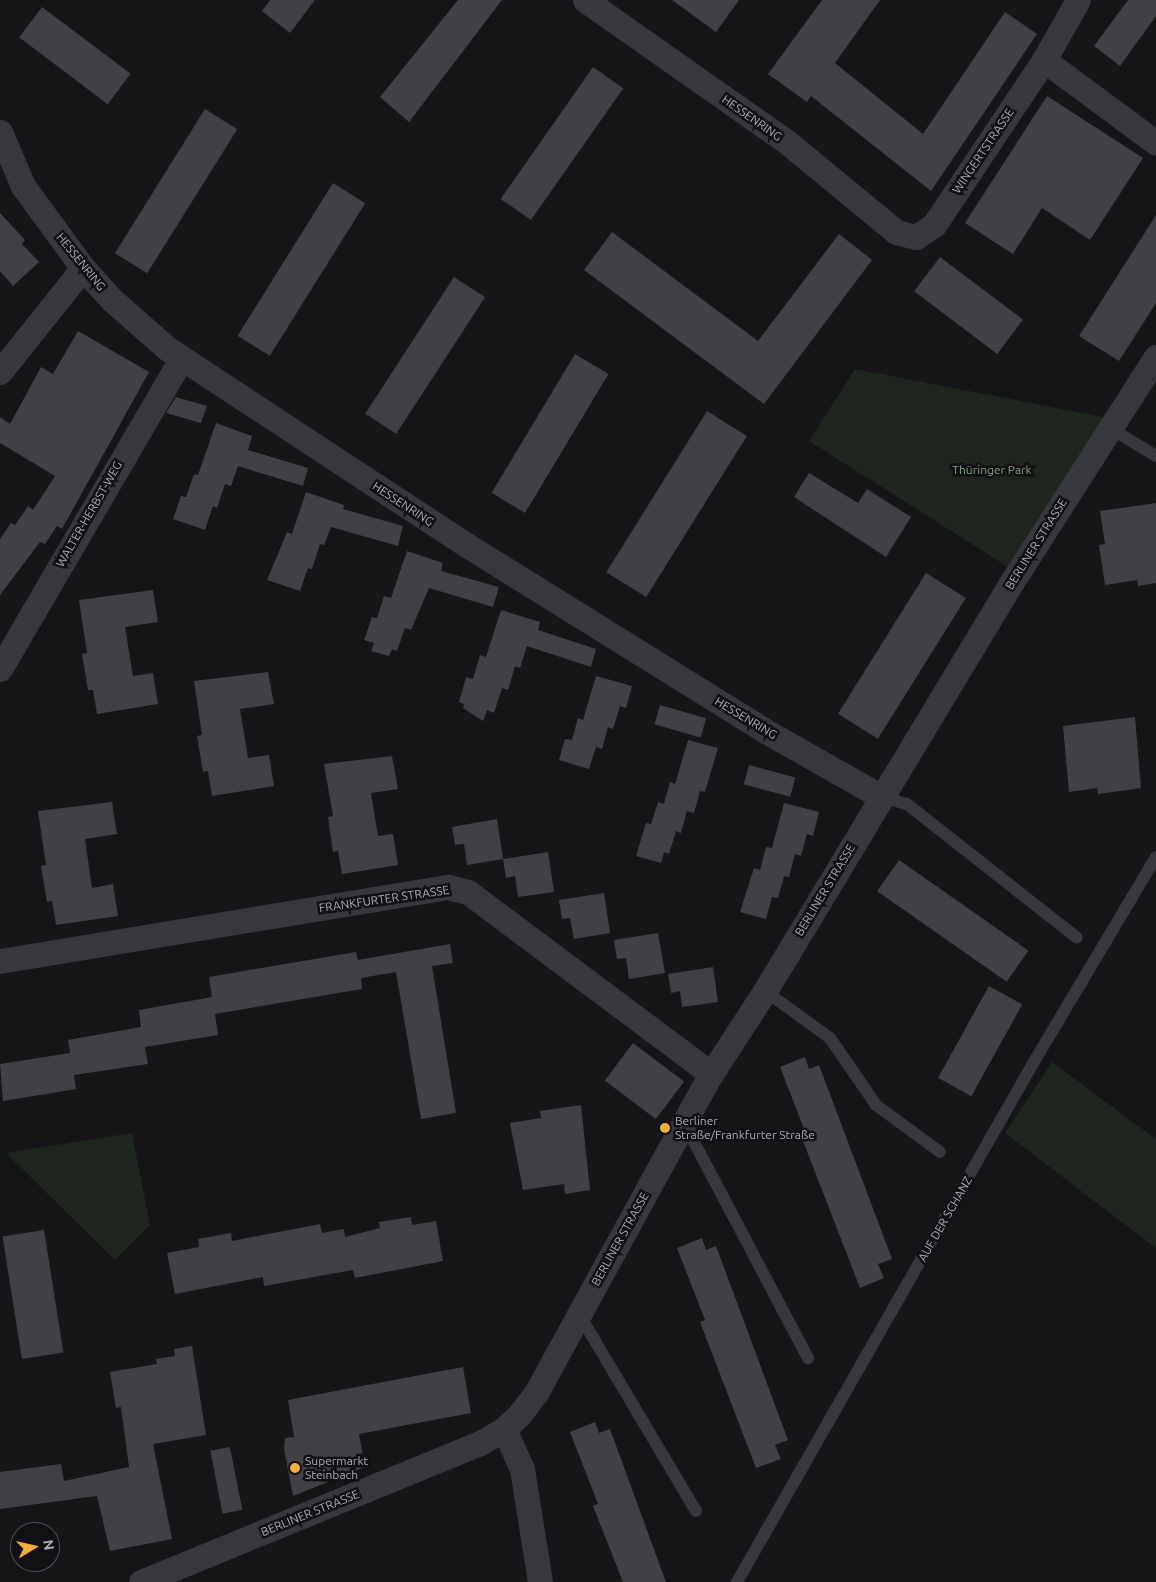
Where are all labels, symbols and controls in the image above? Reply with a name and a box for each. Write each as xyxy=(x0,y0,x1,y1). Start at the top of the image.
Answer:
street label: HESSENRING xyxy=(719,92,785,144)
street label: WINGERTSTRASSE xyxy=(949,106,1017,196)
street label: HESSENRING xyxy=(53,230,109,294)
street label: WALTER-HERBST-WEG xyxy=(53,459,125,569)
park label: Thüringer Park xyxy=(952,463,1032,477)
street label: HESSENRING xyxy=(370,479,436,529)
street label: BERLINER STRASSE xyxy=(1002,496,1070,592)
street label: HESSENRING xyxy=(712,694,780,742)
street label: BERLINER STRASSE xyxy=(792,841,858,939)
street label: FRANKFURTER STRASSE xyxy=(318,883,450,915)
place label: Berliner Straße/Frankfurter Straße xyxy=(675,1114,815,1142)
marker: Berliner Straße/Frankfurter Straße xyxy=(659,1122,671,1134)
street label: AUF DER SCHANZ xyxy=(915,1174,975,1264)
street label: BERLINER STRASSE xyxy=(588,1190,652,1288)
place label: Supermarkt Steinbach xyxy=(305,1454,368,1482)
marker: Supermarkt Steinbach xyxy=(289,1462,301,1474)
street label: BERLINER STRASSE xyxy=(259,1487,361,1539)
north arrow xyxy=(10,1522,60,1572)
text: N xyxy=(40,1538,58,1551)

